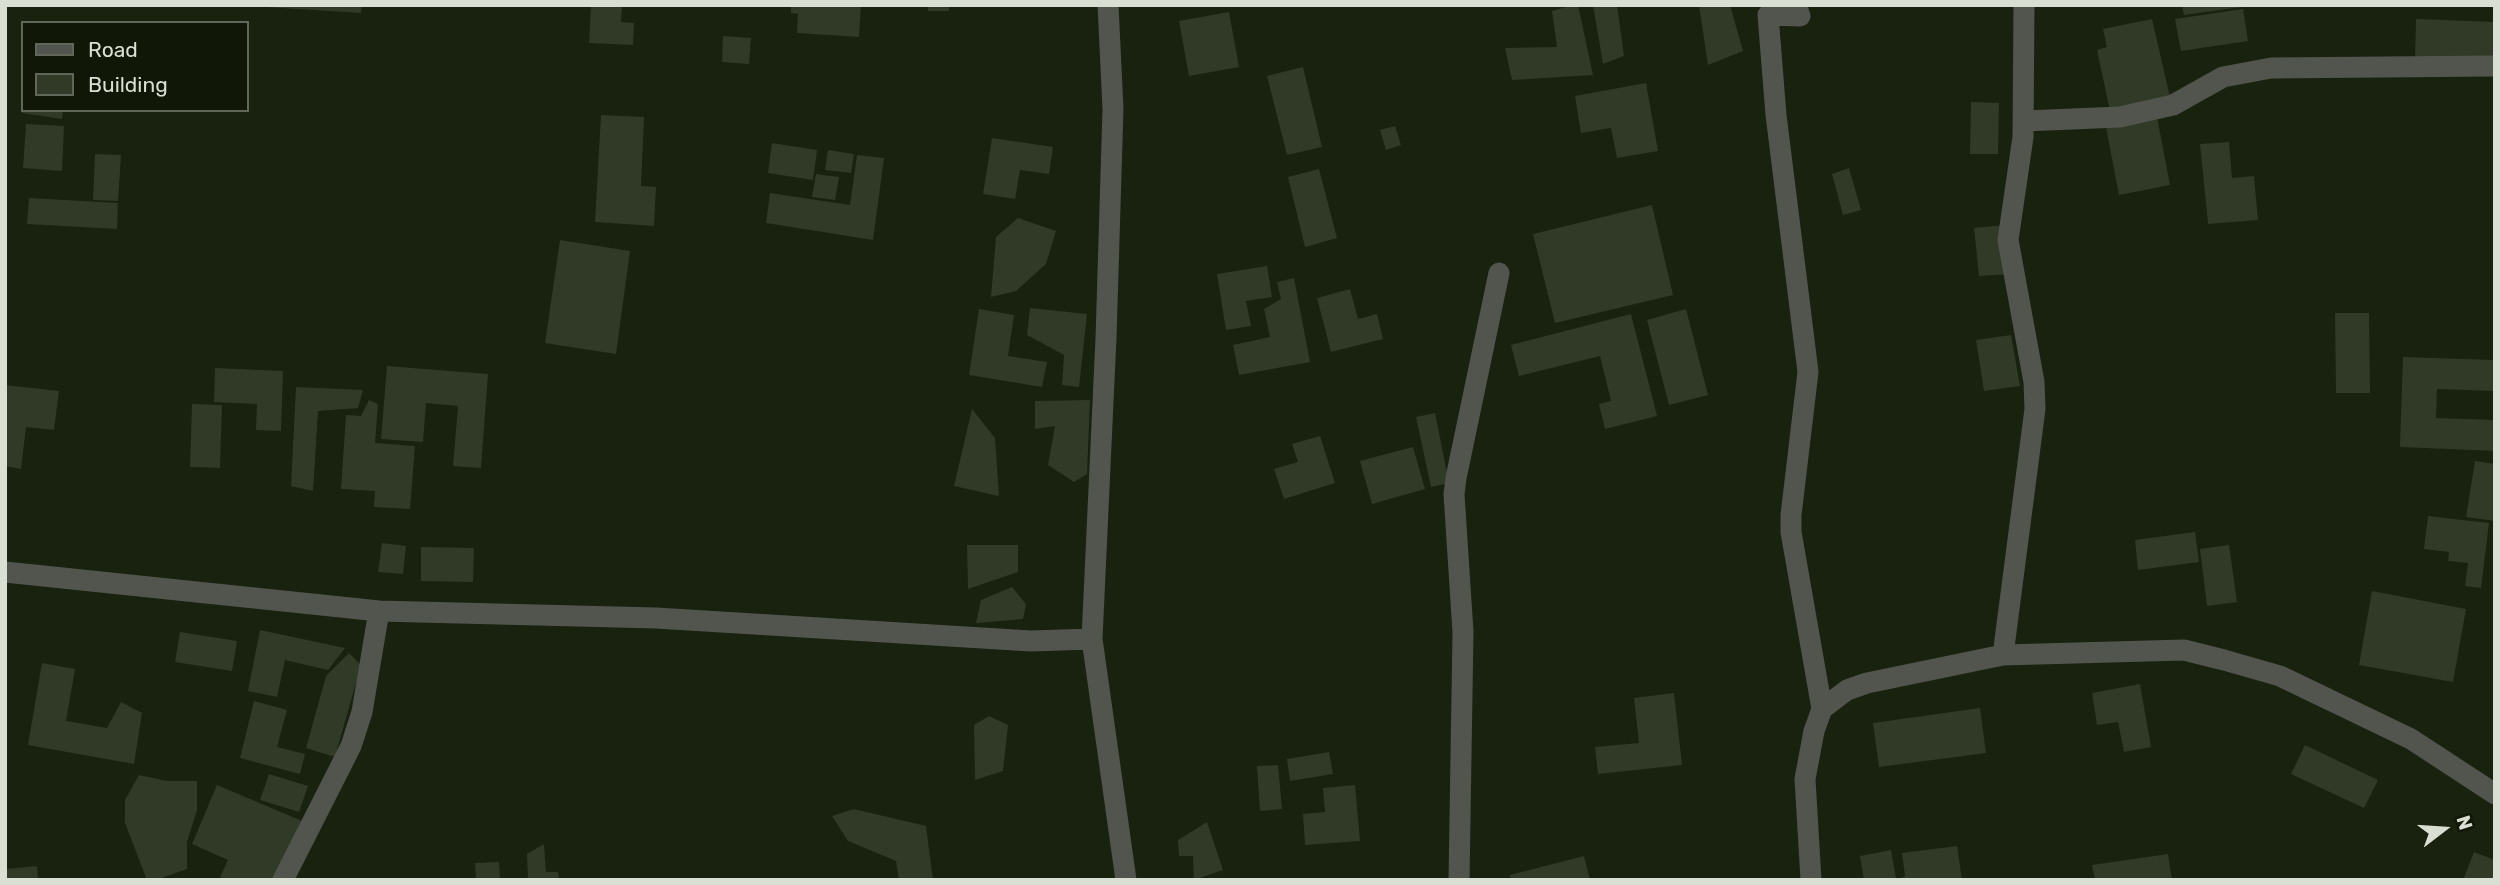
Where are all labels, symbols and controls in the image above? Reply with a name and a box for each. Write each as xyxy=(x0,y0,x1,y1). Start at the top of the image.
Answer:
legend xyxy=(21,21,248,112)
text: Road xyxy=(88,37,138,62)
text: Building xyxy=(88,72,168,97)
north arrow xyxy=(2409,794,2479,864)
text: N xyxy=(2452,813,2478,833)

